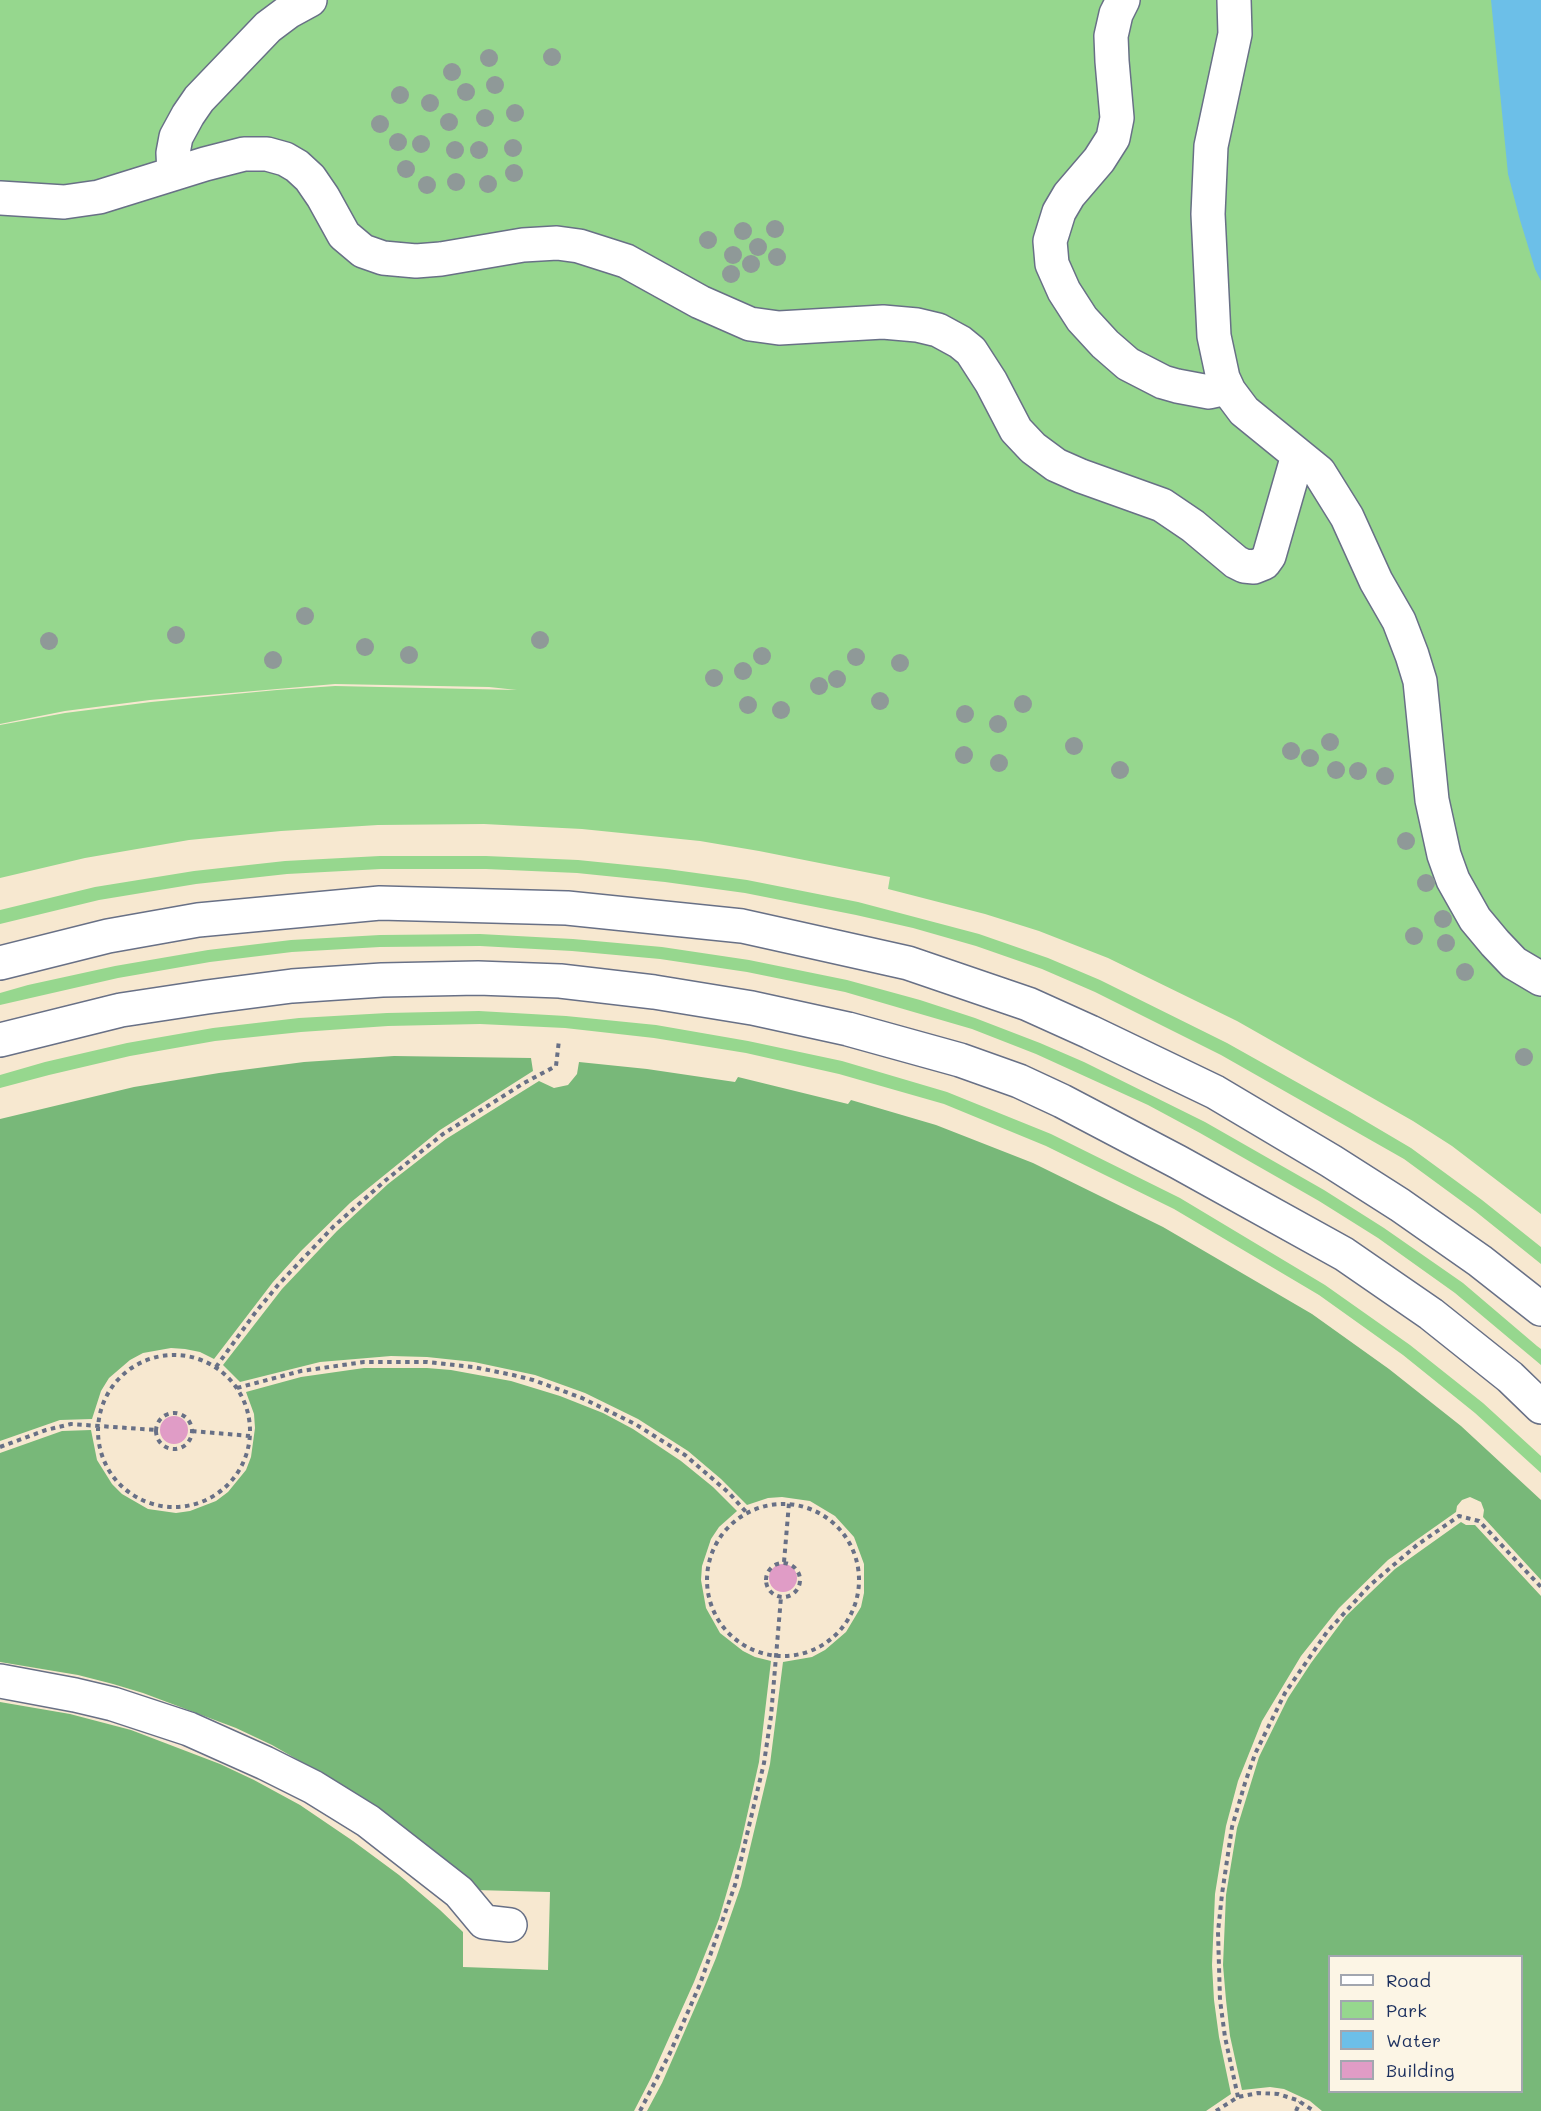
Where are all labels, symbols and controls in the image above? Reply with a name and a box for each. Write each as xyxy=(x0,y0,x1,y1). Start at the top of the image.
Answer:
legend xyxy=(1328,1955,1523,2093)
text: Road xyxy=(1386,1968,1431,1992)
text: Park xyxy=(1386,1998,1427,2022)
text: Water xyxy=(1386,2028,1441,2052)
text: Building xyxy=(1386,2058,1454,2082)

